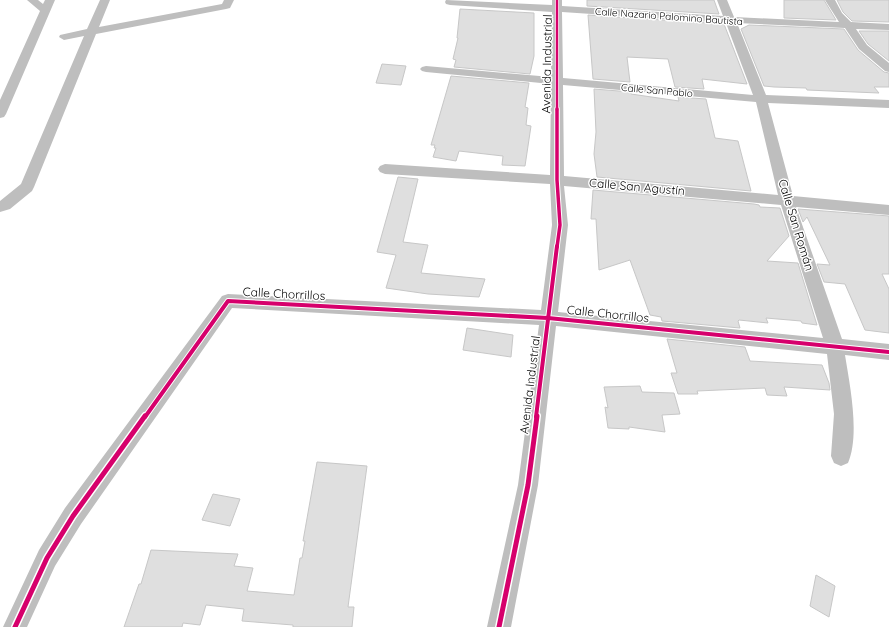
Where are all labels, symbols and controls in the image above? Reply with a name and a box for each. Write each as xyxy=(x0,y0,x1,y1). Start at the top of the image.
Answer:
street label: Calle Nazario Palomino Bautista xyxy=(595,5,743,28)
street label: Avenida Industrial xyxy=(538,14,555,114)
street label: Calle San Pablo xyxy=(621,81,693,100)
street label: Calle San Agustín xyxy=(589,175,686,198)
street label: Calle San Román xyxy=(775,177,818,273)
street label: Calle Chorrillos xyxy=(242,284,326,303)
street label: Calle Chorrillos xyxy=(566,302,650,325)
street label: Avenida Industrial xyxy=(516,335,543,435)

